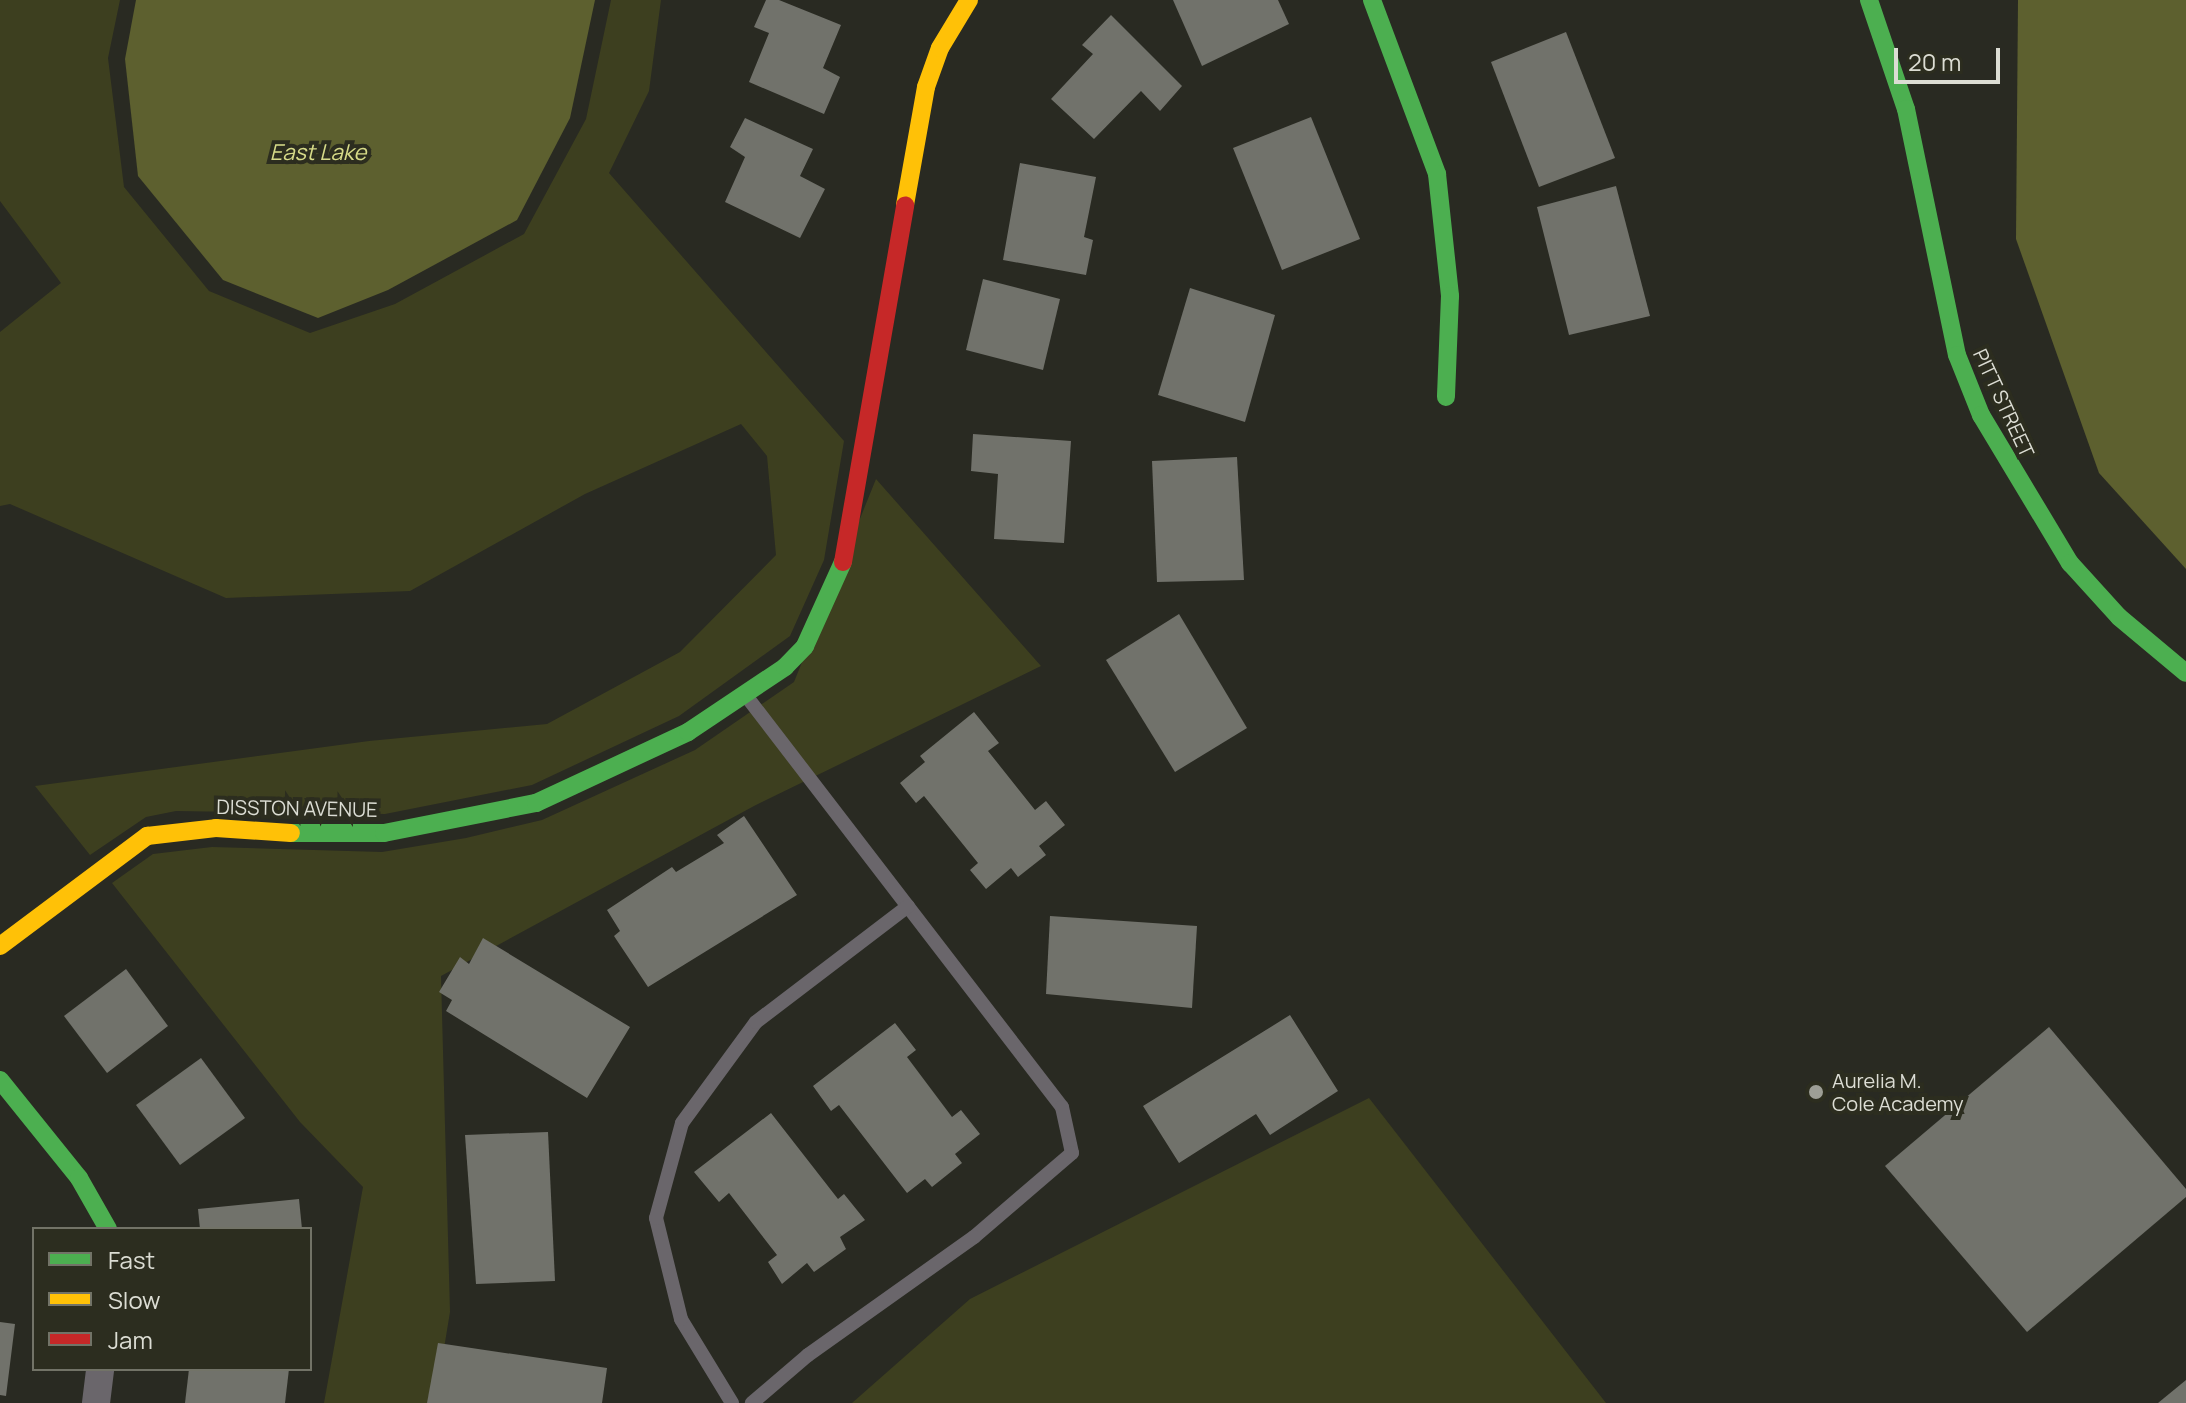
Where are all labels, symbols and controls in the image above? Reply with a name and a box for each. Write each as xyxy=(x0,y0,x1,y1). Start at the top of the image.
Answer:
scale bar xyxy=(1898,32,2004,82)
text: 20 m xyxy=(1908,45,1961,78)
water label: East Lake xyxy=(270,140,366,166)
street label: PITT STREET xyxy=(1968,345,2040,461)
street label: DISSTON AVENUE xyxy=(216,795,378,821)
place label: Aurelia M. Cole Academy xyxy=(1832,1068,1964,1115)
marker: Aurelia M. Cole Academy xyxy=(1807,1083,1825,1101)
legend xyxy=(32,1227,312,1371)
text: Fast xyxy=(108,1243,155,1276)
text: Slow xyxy=(108,1283,161,1316)
text: Jam xyxy=(108,1323,153,1356)

